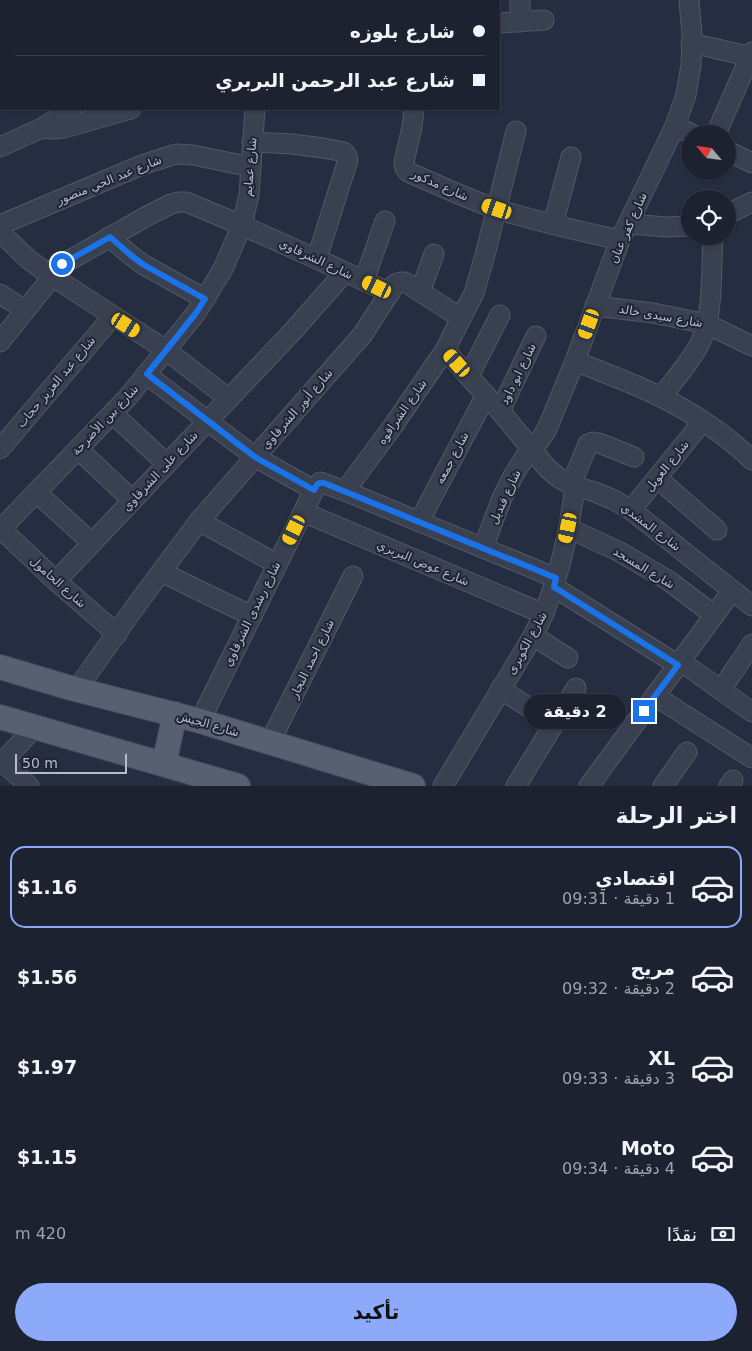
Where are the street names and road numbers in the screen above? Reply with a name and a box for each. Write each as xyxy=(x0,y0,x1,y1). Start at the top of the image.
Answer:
street label: شارع عمايم xyxy=(240,137,261,197)
street label: شارع عبد الحي منصور xyxy=(53,152,164,209)
street label: شارع مدكور xyxy=(408,166,471,205)
street label: شارع كفر عنان xyxy=(606,190,651,266)
street label: شارع الشرقاوي xyxy=(277,236,355,283)
street label: شارع سيدى خالد xyxy=(618,302,704,331)
street label: شارع عبد العزيز حجاب xyxy=(14,334,99,431)
street label: شارع ابو داود xyxy=(497,341,540,408)
street label: شارع أنور الشرقاوي xyxy=(258,365,336,453)
street label: شارع الشراقوه xyxy=(374,377,430,448)
street label: شارع بين الأضرحة xyxy=(68,381,142,459)
street label: شارع على الشرقاوي xyxy=(119,428,201,515)
street label: شارع جمعه xyxy=(432,430,472,487)
street label: شارع العويل xyxy=(642,438,693,495)
street label: شارع قنديل xyxy=(486,467,525,527)
street label: شارع المشدي xyxy=(618,500,683,555)
street label: شارع عوض البربري xyxy=(374,537,471,590)
street label: شارع المسجد xyxy=(610,544,677,593)
street label: شارع الحامول xyxy=(27,553,89,611)
street label: شارع رشدى الشرقاوي xyxy=(221,559,284,669)
street label: شارع الكوبرى xyxy=(504,609,551,677)
street label: شارع احمد النجار xyxy=(286,617,338,702)
street label: شارع الجيش xyxy=(175,708,241,741)

